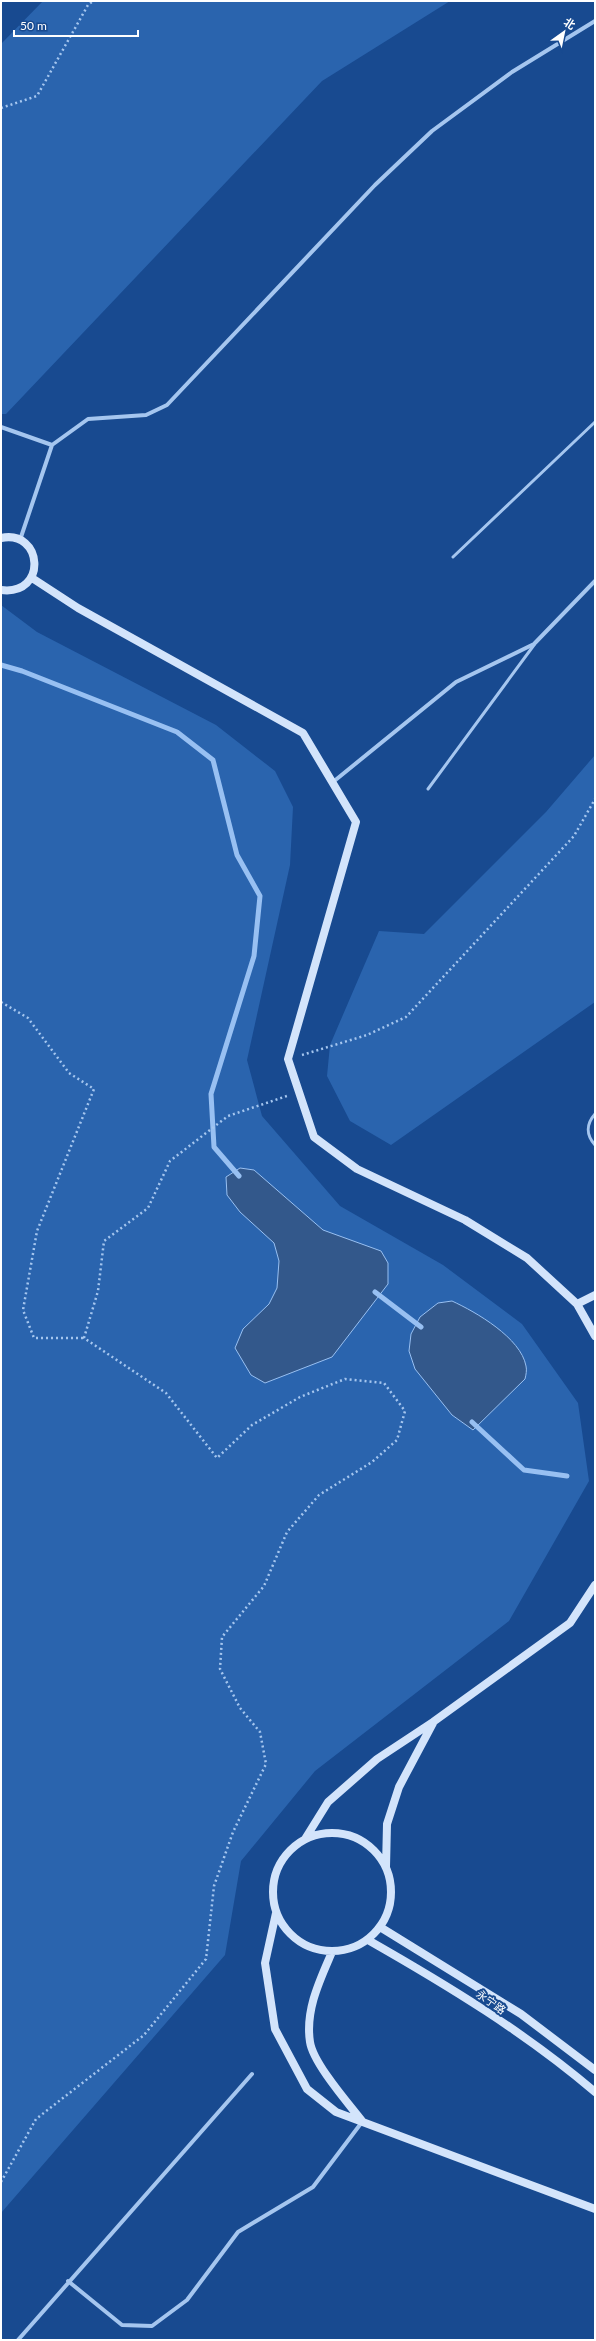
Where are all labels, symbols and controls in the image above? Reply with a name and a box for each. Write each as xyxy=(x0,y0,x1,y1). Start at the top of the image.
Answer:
scale bar xyxy=(14,12,138,38)
north arrow xyxy=(544,12,584,52)
text: 北 xyxy=(562,15,578,32)
text: 50 m xyxy=(20,18,47,33)
street label: 永宁路 xyxy=(474,1987,509,2016)

